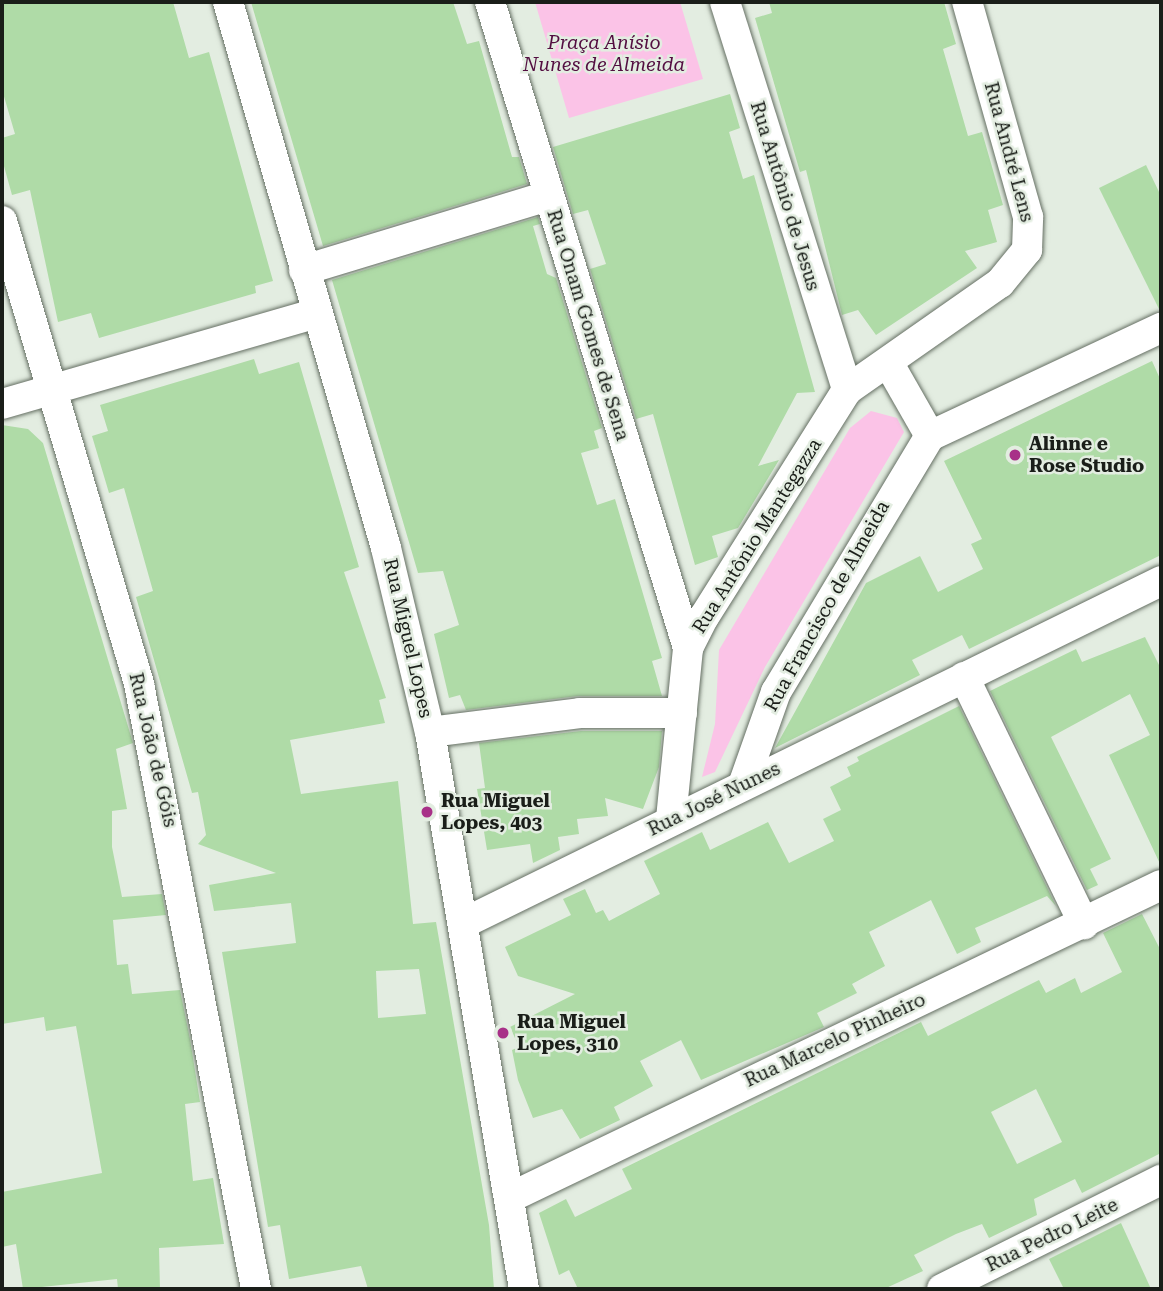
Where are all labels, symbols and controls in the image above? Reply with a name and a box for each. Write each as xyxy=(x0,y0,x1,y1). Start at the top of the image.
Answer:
park label: Praça Anísio Nunes de Almeida xyxy=(523,32,685,76)
street label: Rua André Lens xyxy=(979,80,1039,224)
street label: Rua Antônio de Jesus xyxy=(745,99,825,293)
street label: Rua Onam Gomes de Sena xyxy=(542,207,634,443)
place label: Alinne e Rose Studio xyxy=(1029,433,1144,477)
street label: Rua Antônio Mantegazza xyxy=(688,434,826,638)
marker: Alinne e Rose Studio xyxy=(1007,447,1023,463)
street label: Rua Francisco de Almeida xyxy=(760,497,894,715)
street label: Rua Miguel Lopes xyxy=(379,556,437,720)
street label: Rua João de Góis xyxy=(124,671,182,829)
street label: Rua José Nunes xyxy=(644,757,784,841)
place label: Rua Miguel Lopes, 403 xyxy=(441,790,550,834)
marker: Rua Miguel Lopes, 403 xyxy=(419,804,435,820)
street label: Rua Marcelo Pinheiro xyxy=(741,988,929,1092)
place label: Rua Miguel Lopes, 310 xyxy=(517,1011,626,1055)
marker: Rua Miguel Lopes, 310 xyxy=(495,1025,511,1041)
street label: Rua Pedro Leite xyxy=(982,1193,1122,1277)

